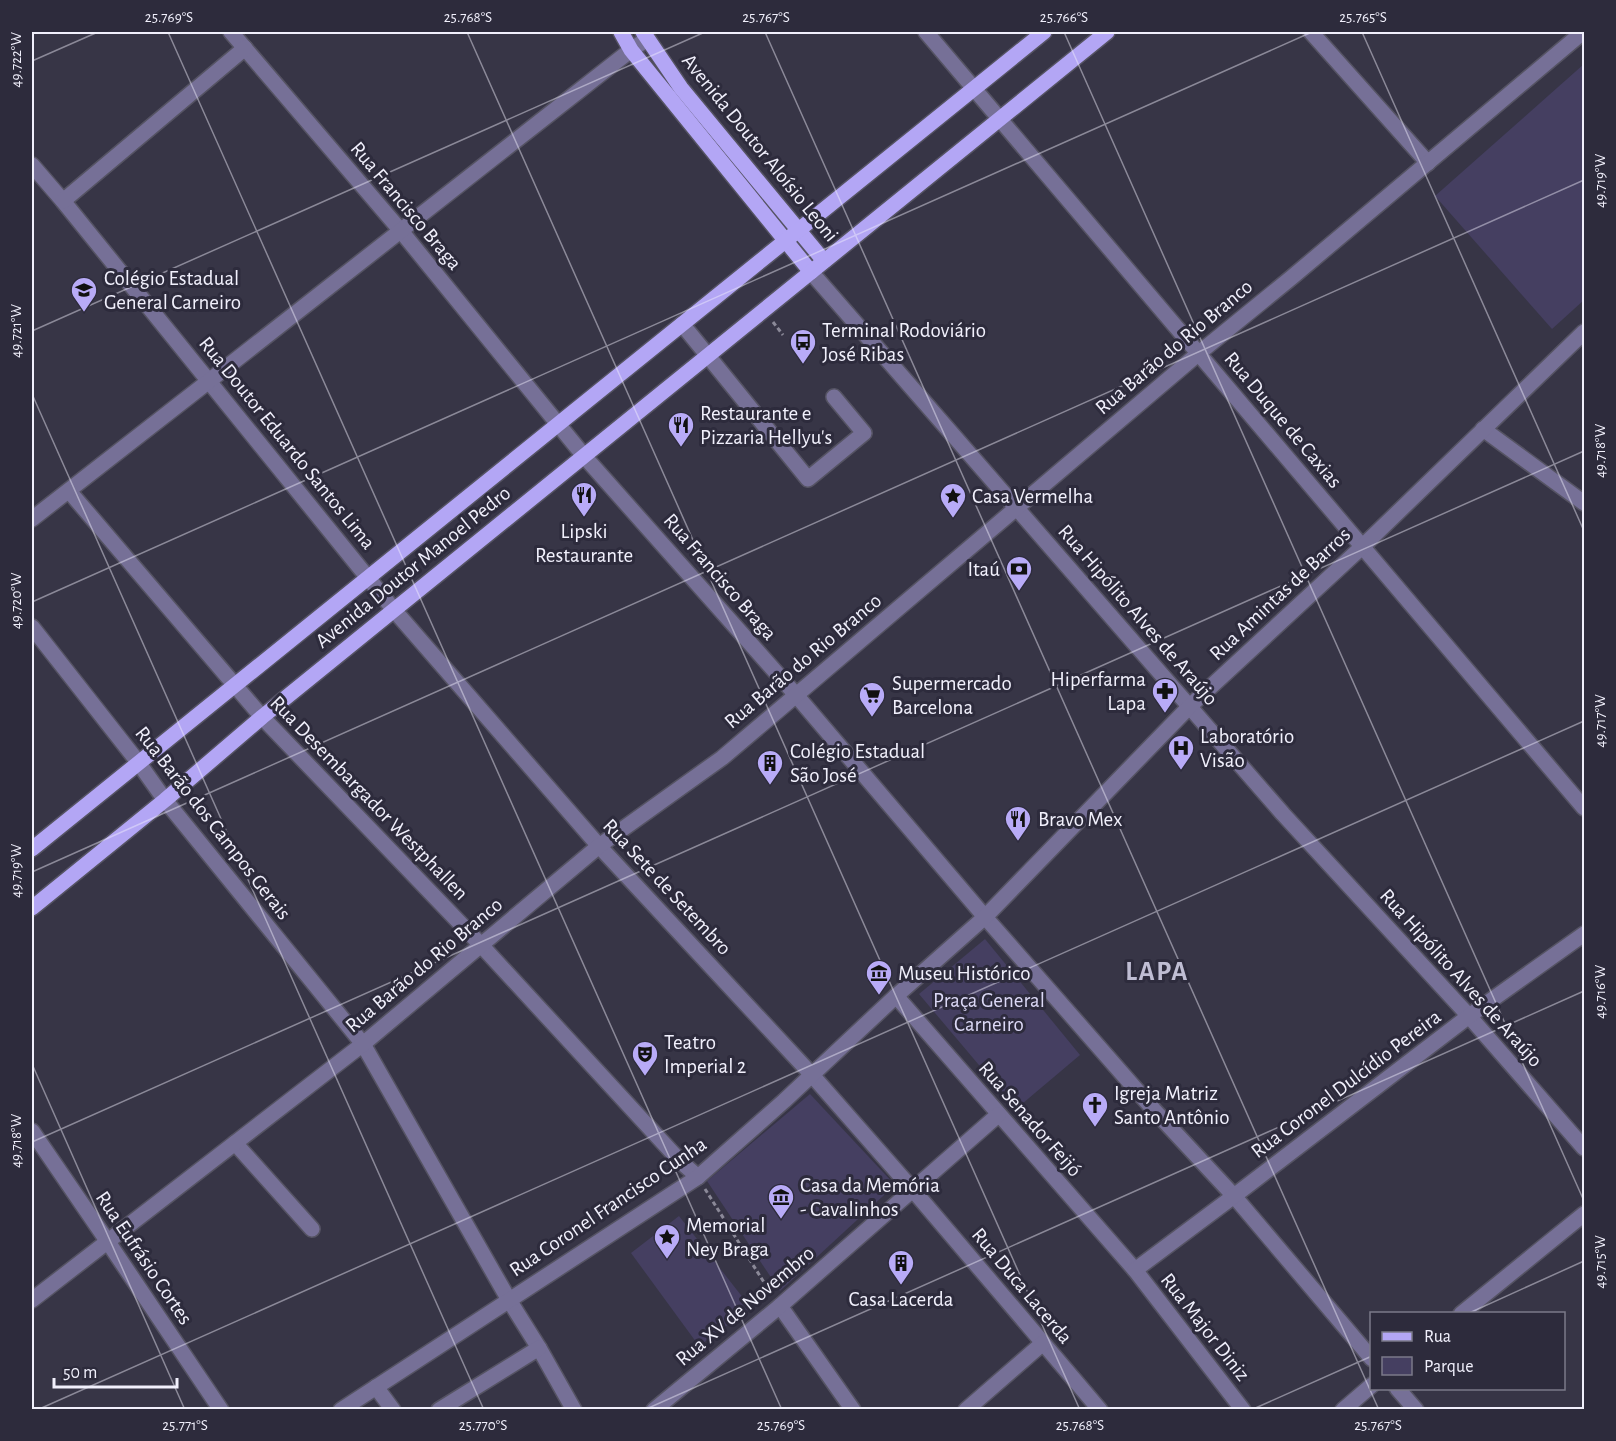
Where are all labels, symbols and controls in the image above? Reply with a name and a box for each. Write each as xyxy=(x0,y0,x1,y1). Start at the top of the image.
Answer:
text: 25.769°S xyxy=(145,10,193,25)
text: 25.768°S xyxy=(444,10,492,25)
text: 25.767°S xyxy=(742,10,790,25)
text: 25.766°S xyxy=(1040,10,1088,25)
text: 25.765°S xyxy=(1339,10,1387,25)
text: 49.722°W xyxy=(9,32,24,88)
street label: Avenida Doutor Aloísio Leoni xyxy=(678,50,842,246)
street label: Rua Francisco Braga xyxy=(346,138,466,274)
text: 49.719°W xyxy=(1593,153,1608,208)
place label: Colégio Estadual General Carneiro xyxy=(104,268,241,313)
school or university icon: Colégio Estadual General Carneiro xyxy=(69,275,99,313)
street label: Rua Barão do Rio Branco xyxy=(1092,275,1256,419)
text: 49.721°W xyxy=(9,303,24,358)
place label: Terminal Rodoviário José Ribas xyxy=(822,320,986,365)
bus stop icon: Terminal Rodoviário José Ribas xyxy=(788,327,818,365)
street label: Rua Doutor Eduardo Santos Lima xyxy=(195,333,379,553)
street label: Rua Duque de Caxias xyxy=(1220,348,1346,492)
place label: Restaurante e Pizzaria Hellyu's xyxy=(700,403,832,448)
restaurant icon: Restaurante e Pizzaria Hellyu's xyxy=(666,410,696,448)
text: 49.718°W xyxy=(1593,423,1608,478)
restaurant icon: Lipski Restaurante xyxy=(569,480,599,518)
place icon: Casa Vermelha xyxy=(938,481,968,519)
street label: Avenida Doutor Manoel Pedro xyxy=(311,482,515,652)
place label: Casa Vermelha xyxy=(972,486,1094,507)
street label: Rua Francisco Braga xyxy=(660,510,781,645)
place label: Lipski Restaurante xyxy=(535,521,633,566)
street label: Rua Hipólito Alves de Araújo xyxy=(1054,521,1222,709)
street label: Rua Amintas de Barros xyxy=(1206,524,1354,664)
bank icon: Itaú xyxy=(1004,554,1034,592)
place label: Itaú xyxy=(967,559,1000,580)
text: 49.720°W xyxy=(9,572,24,629)
street label: Rua Barão do Rio Branco xyxy=(721,589,885,733)
place label: Hiperfarma Lapa xyxy=(1050,669,1146,714)
place label: Supermercado Barcelona xyxy=(892,673,1012,718)
pharmacy icon: Hiperfarma Lapa xyxy=(1150,676,1180,714)
supermarket icon: Supermercado Barcelona xyxy=(857,680,887,718)
street label: Rua Desembargador Westphallen xyxy=(266,692,472,904)
text: 49.717°W xyxy=(1593,694,1608,748)
street label: Rua Barão dos Campos Gerais xyxy=(131,722,295,924)
place label: Laboratório Visão xyxy=(1200,726,1294,771)
hospital icon: Laboratório Visão xyxy=(1166,733,1196,771)
place label: Colégio Estadual São José xyxy=(790,741,925,786)
building icon: Colégio Estadual São José xyxy=(755,748,785,786)
restaurant icon: Bravo Mex xyxy=(1003,804,1033,842)
place label: Bravo Mex xyxy=(1038,809,1122,830)
street label: Rua Sete de Setembro xyxy=(599,815,735,959)
text: 49.719°W xyxy=(9,843,24,898)
street label: Rua Hipólito Alves de Araújo xyxy=(1376,885,1546,1071)
street label: Rua Barão do Rio Branco xyxy=(342,893,506,1037)
museum icon: Museu Histórico xyxy=(864,958,894,996)
district label: LAPA xyxy=(1125,958,1189,985)
place label: Museu Histórico xyxy=(898,963,1030,984)
text: 49.716°W xyxy=(1593,964,1608,1019)
park label: Praça General Carneiro xyxy=(933,990,1045,1035)
street label: Rua Coronel Dulcídio Pereira xyxy=(1247,1006,1445,1162)
place label: Teatro Imperial 2 xyxy=(664,1032,746,1077)
theatre icon: Teatro Imperial 2 xyxy=(630,1039,660,1077)
street label: Rua Senador Feijó xyxy=(975,1057,1085,1181)
place label: Igreja Matriz Santo Antônio xyxy=(1114,1083,1230,1128)
church icon: Igreja Matriz Santo Antônio xyxy=(1080,1090,1110,1128)
text: 49.718°W xyxy=(9,1113,24,1168)
street label: Rua Coronel Francisco Cunha xyxy=(506,1133,710,1281)
place label: Casa da Memória - Cavalinhos xyxy=(800,1175,940,1220)
museum icon: Casa da Memória - Cavalinhos xyxy=(766,1182,796,1220)
street label: Rua Eufrásio Cortes xyxy=(92,1188,196,1328)
place label: Memorial Ney Braga xyxy=(686,1215,769,1260)
place icon: Memorial Ney Braga xyxy=(652,1222,682,1260)
street label: Rua Duca Lacerda xyxy=(968,1224,1076,1348)
text: 49.715°W xyxy=(1593,1235,1608,1289)
street label: Rua XV de Novembro xyxy=(672,1242,818,1370)
building icon: Casa Lacerda xyxy=(886,1248,916,1286)
street label: Rua Major Diniz xyxy=(1157,1269,1253,1385)
place label: Casa Lacerda xyxy=(848,1289,954,1310)
legend xyxy=(1370,1312,1565,1390)
text: Rua xyxy=(1424,1328,1451,1346)
scale bar xyxy=(54,1351,177,1389)
text: Parque xyxy=(1424,1358,1473,1376)
text: 50 m xyxy=(63,1364,97,1382)
text: 25.771°S xyxy=(162,1418,208,1433)
text: 25.770°S xyxy=(459,1418,507,1433)
text: 25.769°S xyxy=(757,1418,805,1433)
text: 25.768°S xyxy=(1056,1418,1104,1433)
text: 25.767°S xyxy=(1354,1418,1402,1433)

